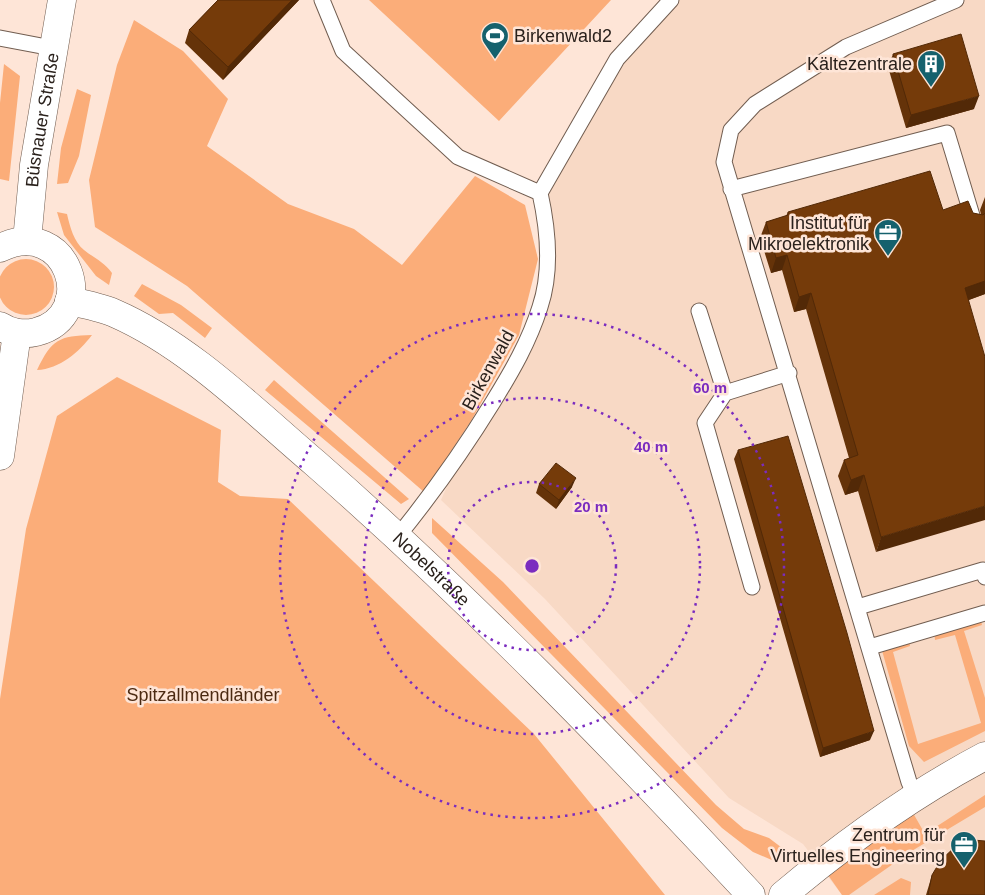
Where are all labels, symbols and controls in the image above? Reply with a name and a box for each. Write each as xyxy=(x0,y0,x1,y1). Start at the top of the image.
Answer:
sports icon: Birkenwald2 xyxy=(480,21,510,60)
place label: Birkenwald2 xyxy=(514,26,612,46)
building icon: Kältezentrale xyxy=(916,49,946,88)
street label: Büsnauer Straße xyxy=(22,51,63,188)
place label: Kältezentrale xyxy=(807,54,912,74)
place label: Institut für Mikroelektronik xyxy=(748,213,870,254)
office icon: Institut für Mikroelektronik xyxy=(873,218,903,257)
street label: Birkenwald xyxy=(458,327,518,413)
text: 60 m xyxy=(693,379,727,396)
text: 40 m xyxy=(634,438,668,455)
text: 20 m xyxy=(574,498,608,515)
street label: Nobelstraße xyxy=(389,528,474,610)
centre of rings xyxy=(523,557,541,575)
park label: Spitzallmendländer xyxy=(126,685,280,705)
place label: Zentrum für Virtuelles Engineering xyxy=(770,825,945,866)
office icon: Zentrum für Virtuelles Engineering xyxy=(949,830,979,869)

